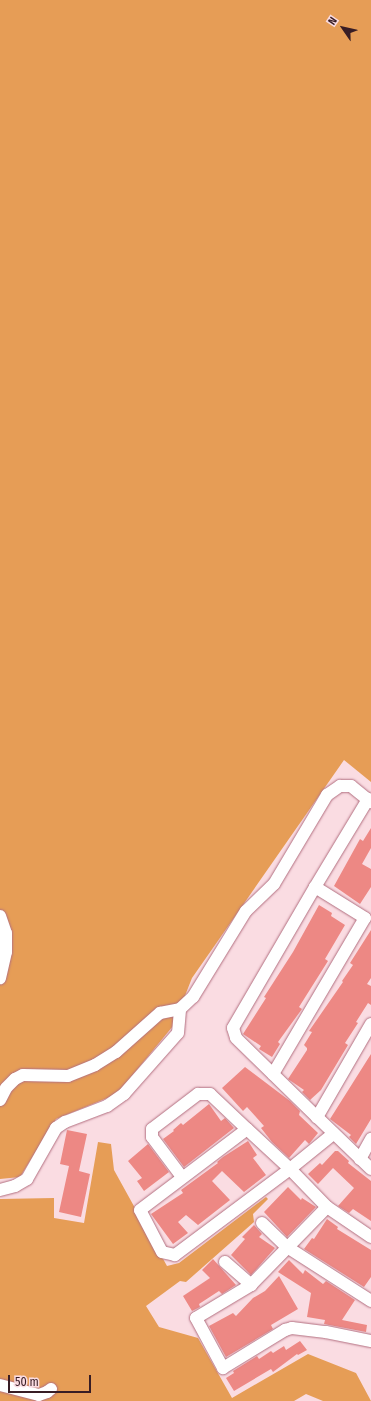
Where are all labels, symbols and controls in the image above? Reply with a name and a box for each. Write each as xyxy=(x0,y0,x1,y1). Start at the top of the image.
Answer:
north arrow xyxy=(323,8,363,48)
text: N xyxy=(325,15,340,27)
scale bar xyxy=(10,1367,93,1393)
text: 50 m xyxy=(15,1375,39,1389)

